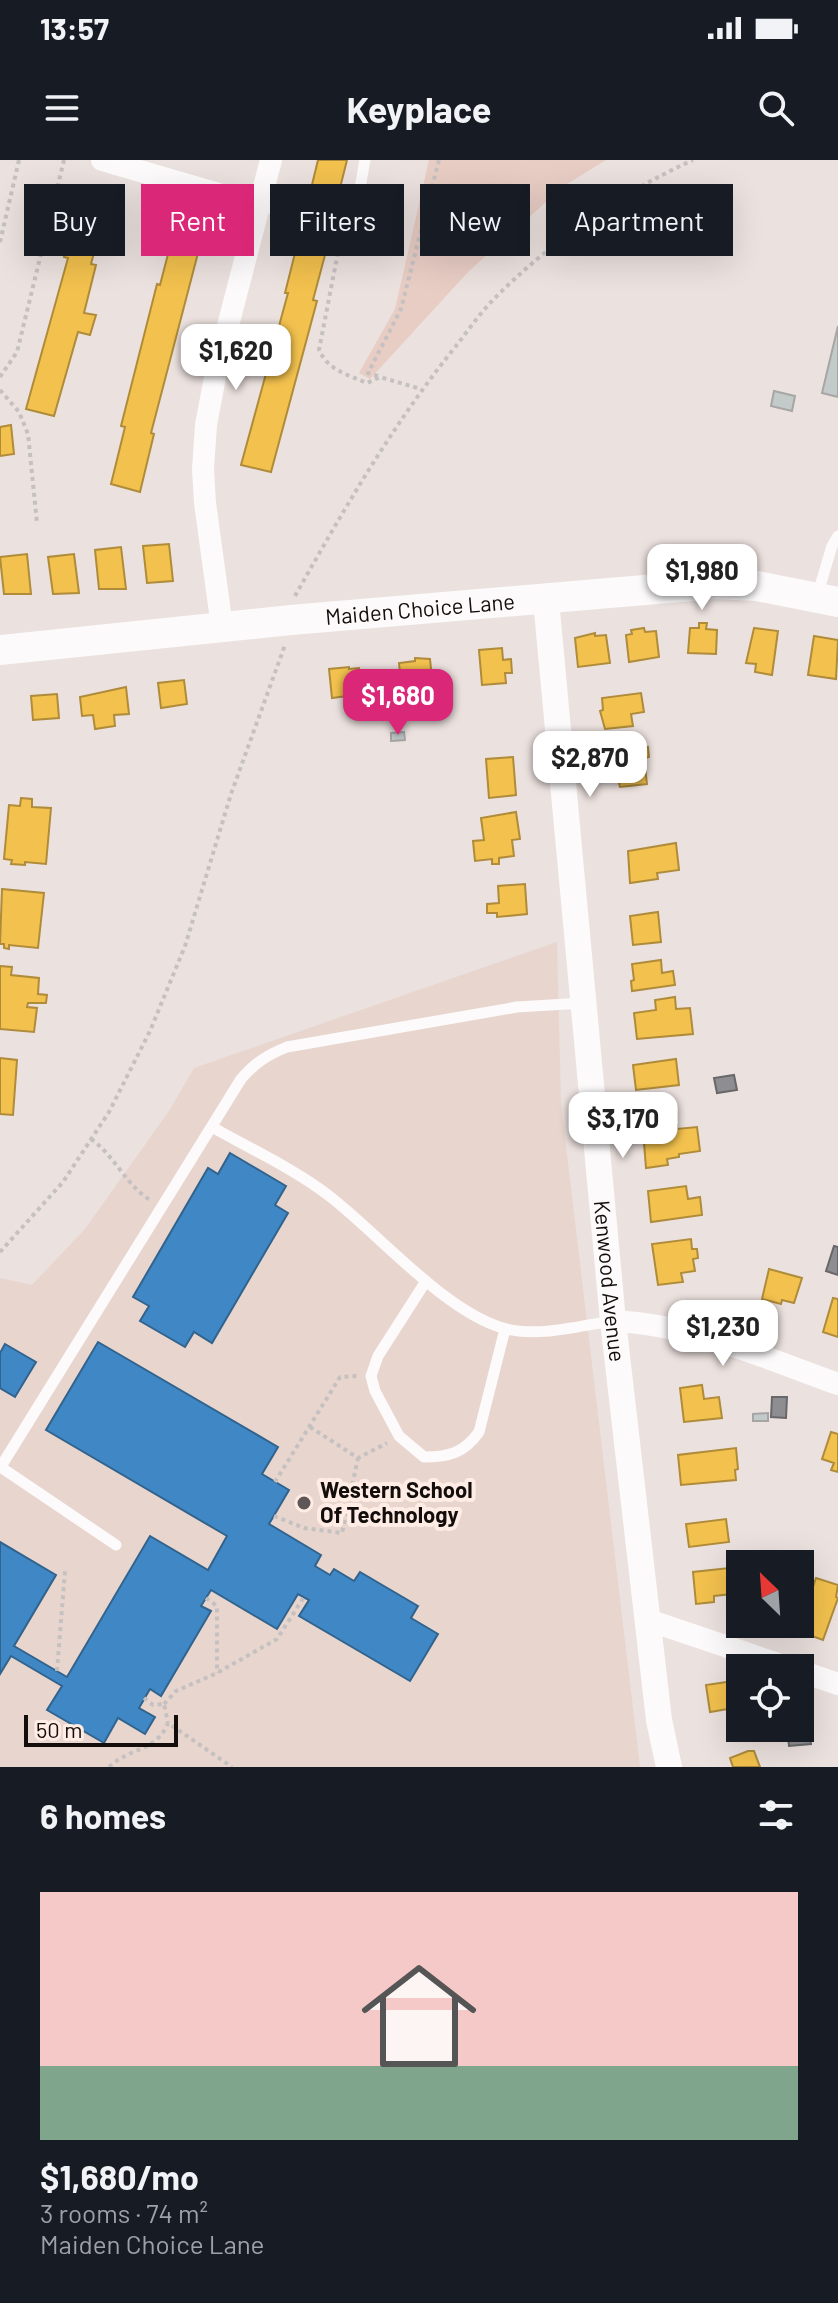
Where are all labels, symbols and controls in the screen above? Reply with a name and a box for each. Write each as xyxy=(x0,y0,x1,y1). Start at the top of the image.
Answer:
text: 13:57 xyxy=(40,10,109,46)
icon: menu xyxy=(40,86,84,130)
icon: search xyxy=(754,86,798,130)
text: Keyplace xyxy=(346,87,492,130)
chip: Buy xyxy=(24,184,125,256)
chip: Rent xyxy=(141,184,254,256)
chip: Filters xyxy=(270,184,404,256)
chip: New xyxy=(420,184,530,256)
chip: Apartment xyxy=(546,184,733,256)
pin: $1,620 xyxy=(171,324,301,392)
text: $1,620 xyxy=(199,334,273,365)
pin: $1,980 xyxy=(637,544,767,612)
text: $1,980 xyxy=(665,554,739,585)
street label: Maiden Choice Lane xyxy=(324,587,516,629)
pin: $1,680 xyxy=(333,669,463,737)
text: $1,680 xyxy=(361,679,435,710)
pin: $2,870 xyxy=(525,731,655,799)
text: $2,870 xyxy=(551,741,629,772)
pin: $3,170 xyxy=(558,1092,688,1160)
text: $3,170 xyxy=(587,1102,659,1133)
street label: Kenwood Avenue xyxy=(590,1199,632,1363)
pin: $1,230 xyxy=(658,1300,788,1368)
text: $1,230 xyxy=(686,1310,760,1341)
place label: Western School Of Technology xyxy=(320,1476,473,1527)
marker: Western School Of Technology xyxy=(295,1494,313,1512)
north arrow xyxy=(726,1550,814,1638)
map controls xyxy=(726,1550,814,1742)
button: locate xyxy=(726,1654,814,1742)
scale bar xyxy=(24,1711,178,1747)
text: 50 m xyxy=(36,1716,82,1742)
icon: filters xyxy=(754,1793,798,1837)
text: 6 homes xyxy=(40,1795,166,1836)
icon: home xyxy=(347,1944,491,2088)
text: $1,680/mo xyxy=(40,2156,199,2197)
text: 3 rooms · 74 m² xyxy=(40,2197,208,2228)
text: Maiden Choice Lane xyxy=(40,2228,264,2259)

